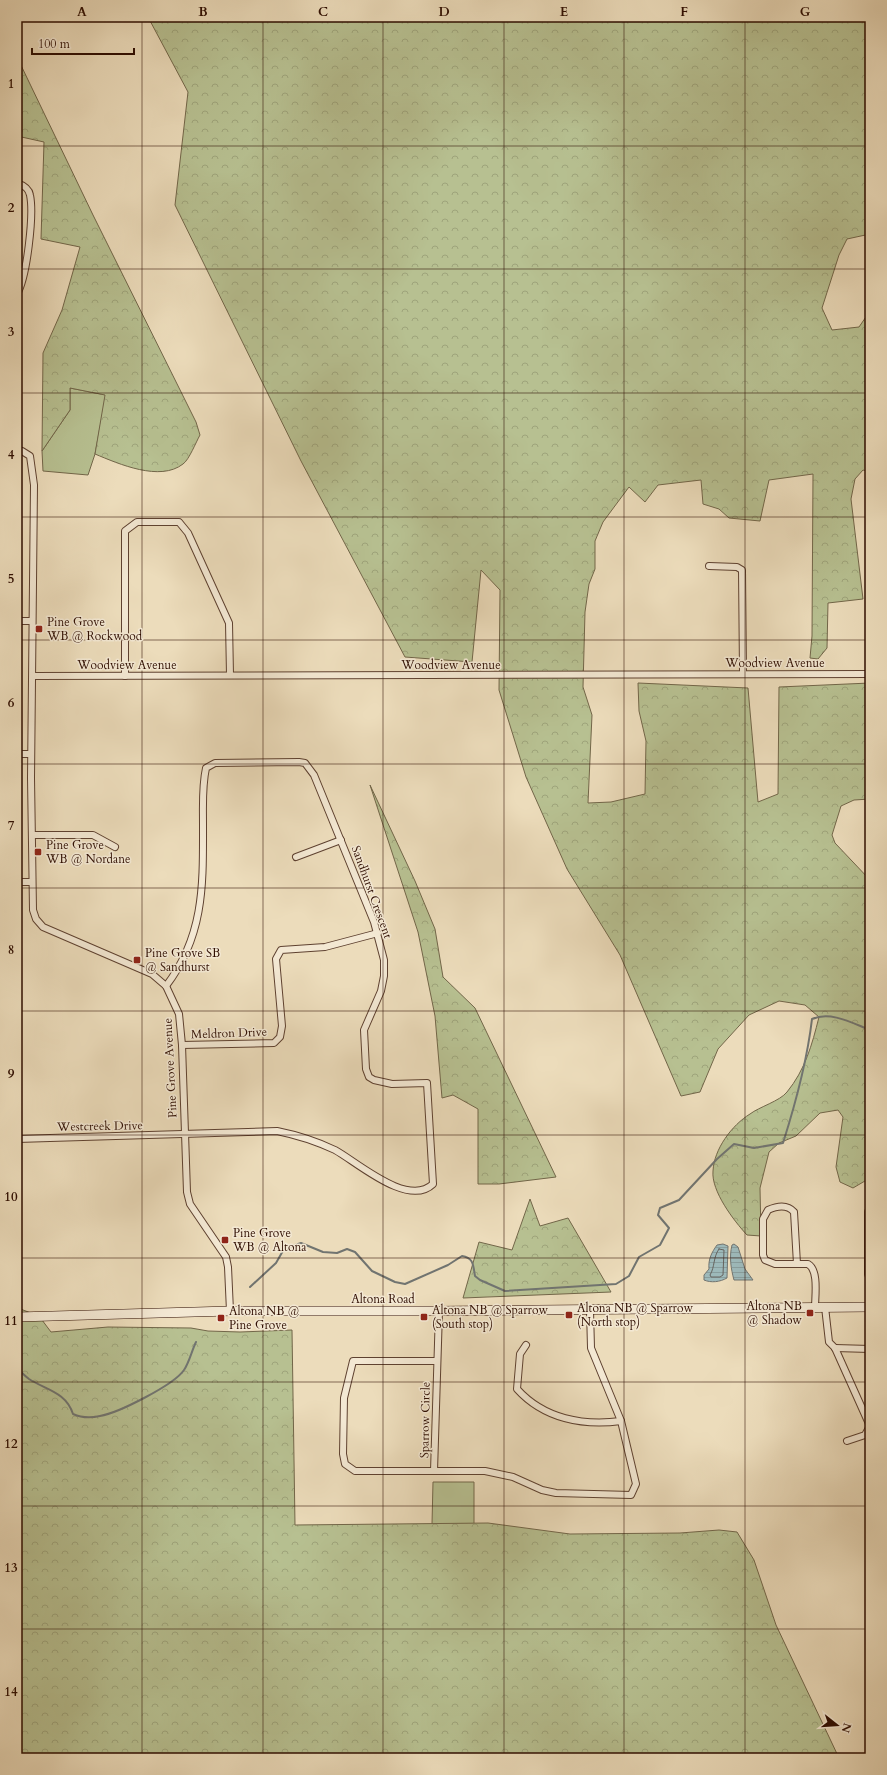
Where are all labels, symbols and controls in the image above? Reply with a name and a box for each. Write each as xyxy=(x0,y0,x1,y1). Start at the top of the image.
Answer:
text: A xyxy=(77,3,87,21)
text: B xyxy=(198,3,208,21)
text: C xyxy=(318,3,328,21)
text: D xyxy=(438,3,450,21)
text: E xyxy=(560,3,568,21)
text: F xyxy=(680,3,688,21)
text: G xyxy=(800,3,811,21)
scale bar xyxy=(32,30,134,56)
text: 100 m xyxy=(38,36,71,52)
text: 1 xyxy=(8,75,14,93)
text: 2 xyxy=(8,199,15,217)
text: 3 xyxy=(8,323,15,341)
text: 4 xyxy=(8,446,15,464)
text: 5 xyxy=(8,570,14,588)
place label: Pine Grove WB @ Rockwood xyxy=(46,614,143,644)
marker: Pine Grove WB @ Rockwood xyxy=(34,624,44,634)
street label: Woodview Avenue xyxy=(724,655,825,671)
street label: Woodview Avenue xyxy=(76,657,177,673)
street label: Woodview Avenue xyxy=(400,657,501,673)
text: 6 xyxy=(8,694,15,712)
text: 7 xyxy=(8,817,15,835)
place label: Pine Grove WB @ Nordane xyxy=(45,837,130,867)
street label: Sandhurst Crescent xyxy=(348,843,396,941)
marker: Pine Grove WB @ Nordane xyxy=(33,847,43,857)
text: 8 xyxy=(8,941,14,959)
place label: Pine Grove SB @ Sandhurst xyxy=(145,945,220,975)
marker: Pine Grove SB @ Sandhurst xyxy=(132,955,142,965)
street label: Pine Grove Avenue xyxy=(159,1018,181,1118)
street label: Meldron Drive xyxy=(191,1024,267,1042)
text: 9 xyxy=(8,1065,15,1083)
street label: Westcreek Drive xyxy=(56,1117,143,1135)
text: 10 xyxy=(4,1188,18,1206)
place label: Pine Grove WB @ Altona xyxy=(232,1225,307,1255)
marker: Pine Grove WB @ Altona xyxy=(220,1235,230,1245)
street label: Altona Road xyxy=(351,1291,415,1307)
place label: Altona NB @ Shadow xyxy=(747,1298,802,1328)
place label: Altona NB @ Sparrow (North stop) xyxy=(577,1300,693,1330)
place label: Altona NB @ Sparrow (South stop) xyxy=(432,1302,548,1332)
place label: Altona NB @ Pine Grove xyxy=(229,1303,300,1333)
marker: Altona NB @ Shadow xyxy=(805,1308,815,1318)
marker: Altona NB @ Sparrow (North stop) xyxy=(564,1310,574,1320)
text: 11 xyxy=(4,1312,18,1330)
marker: Altona NB @ Sparrow (South stop) xyxy=(419,1312,429,1322)
marker: Altona NB @ Pine Grove xyxy=(216,1313,226,1323)
street label: Sparrow Circle xyxy=(416,1382,434,1458)
text: 12 xyxy=(4,1435,18,1453)
text: 13 xyxy=(4,1559,18,1577)
text: 14 xyxy=(4,1683,18,1701)
north arrow xyxy=(817,1705,857,1745)
text: N xyxy=(837,1721,855,1735)

